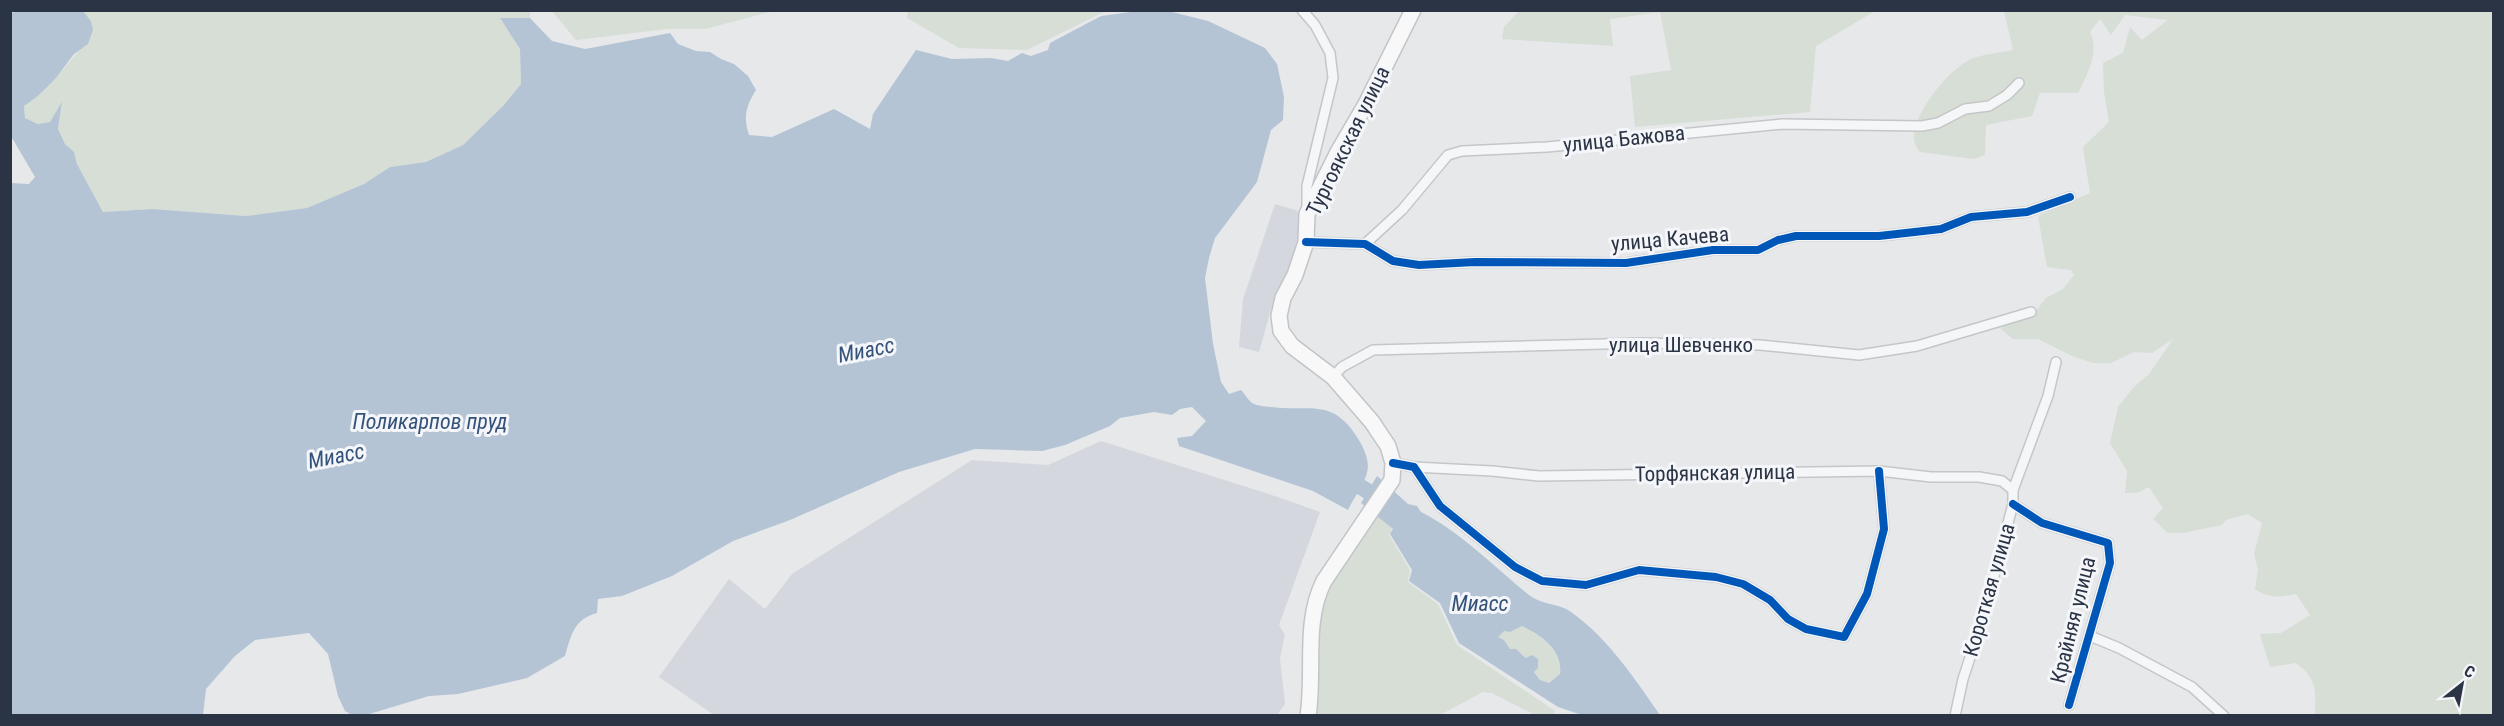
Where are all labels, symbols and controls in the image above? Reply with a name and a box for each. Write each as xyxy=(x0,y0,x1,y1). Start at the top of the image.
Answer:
street label: Тургоякская улица xyxy=(1301,62,1395,220)
street label: улица Бажова xyxy=(1562,121,1686,157)
street label: улица Качева xyxy=(1610,222,1730,256)
water label: Миасс xyxy=(836,332,896,368)
street label: улица Шевченко xyxy=(1609,333,1753,357)
water label: Поликарпов пруд xyxy=(353,409,507,434)
water label: Миасс xyxy=(306,438,366,474)
street label: Торфянская улица xyxy=(1635,460,1795,486)
street label: Короткая улица xyxy=(1959,521,2019,659)
street label: Крайняя улица xyxy=(2046,554,2100,686)
water label: Миасс xyxy=(1452,591,1509,616)
north arrow xyxy=(2432,654,2492,714)
text: С xyxy=(2461,661,2478,682)

